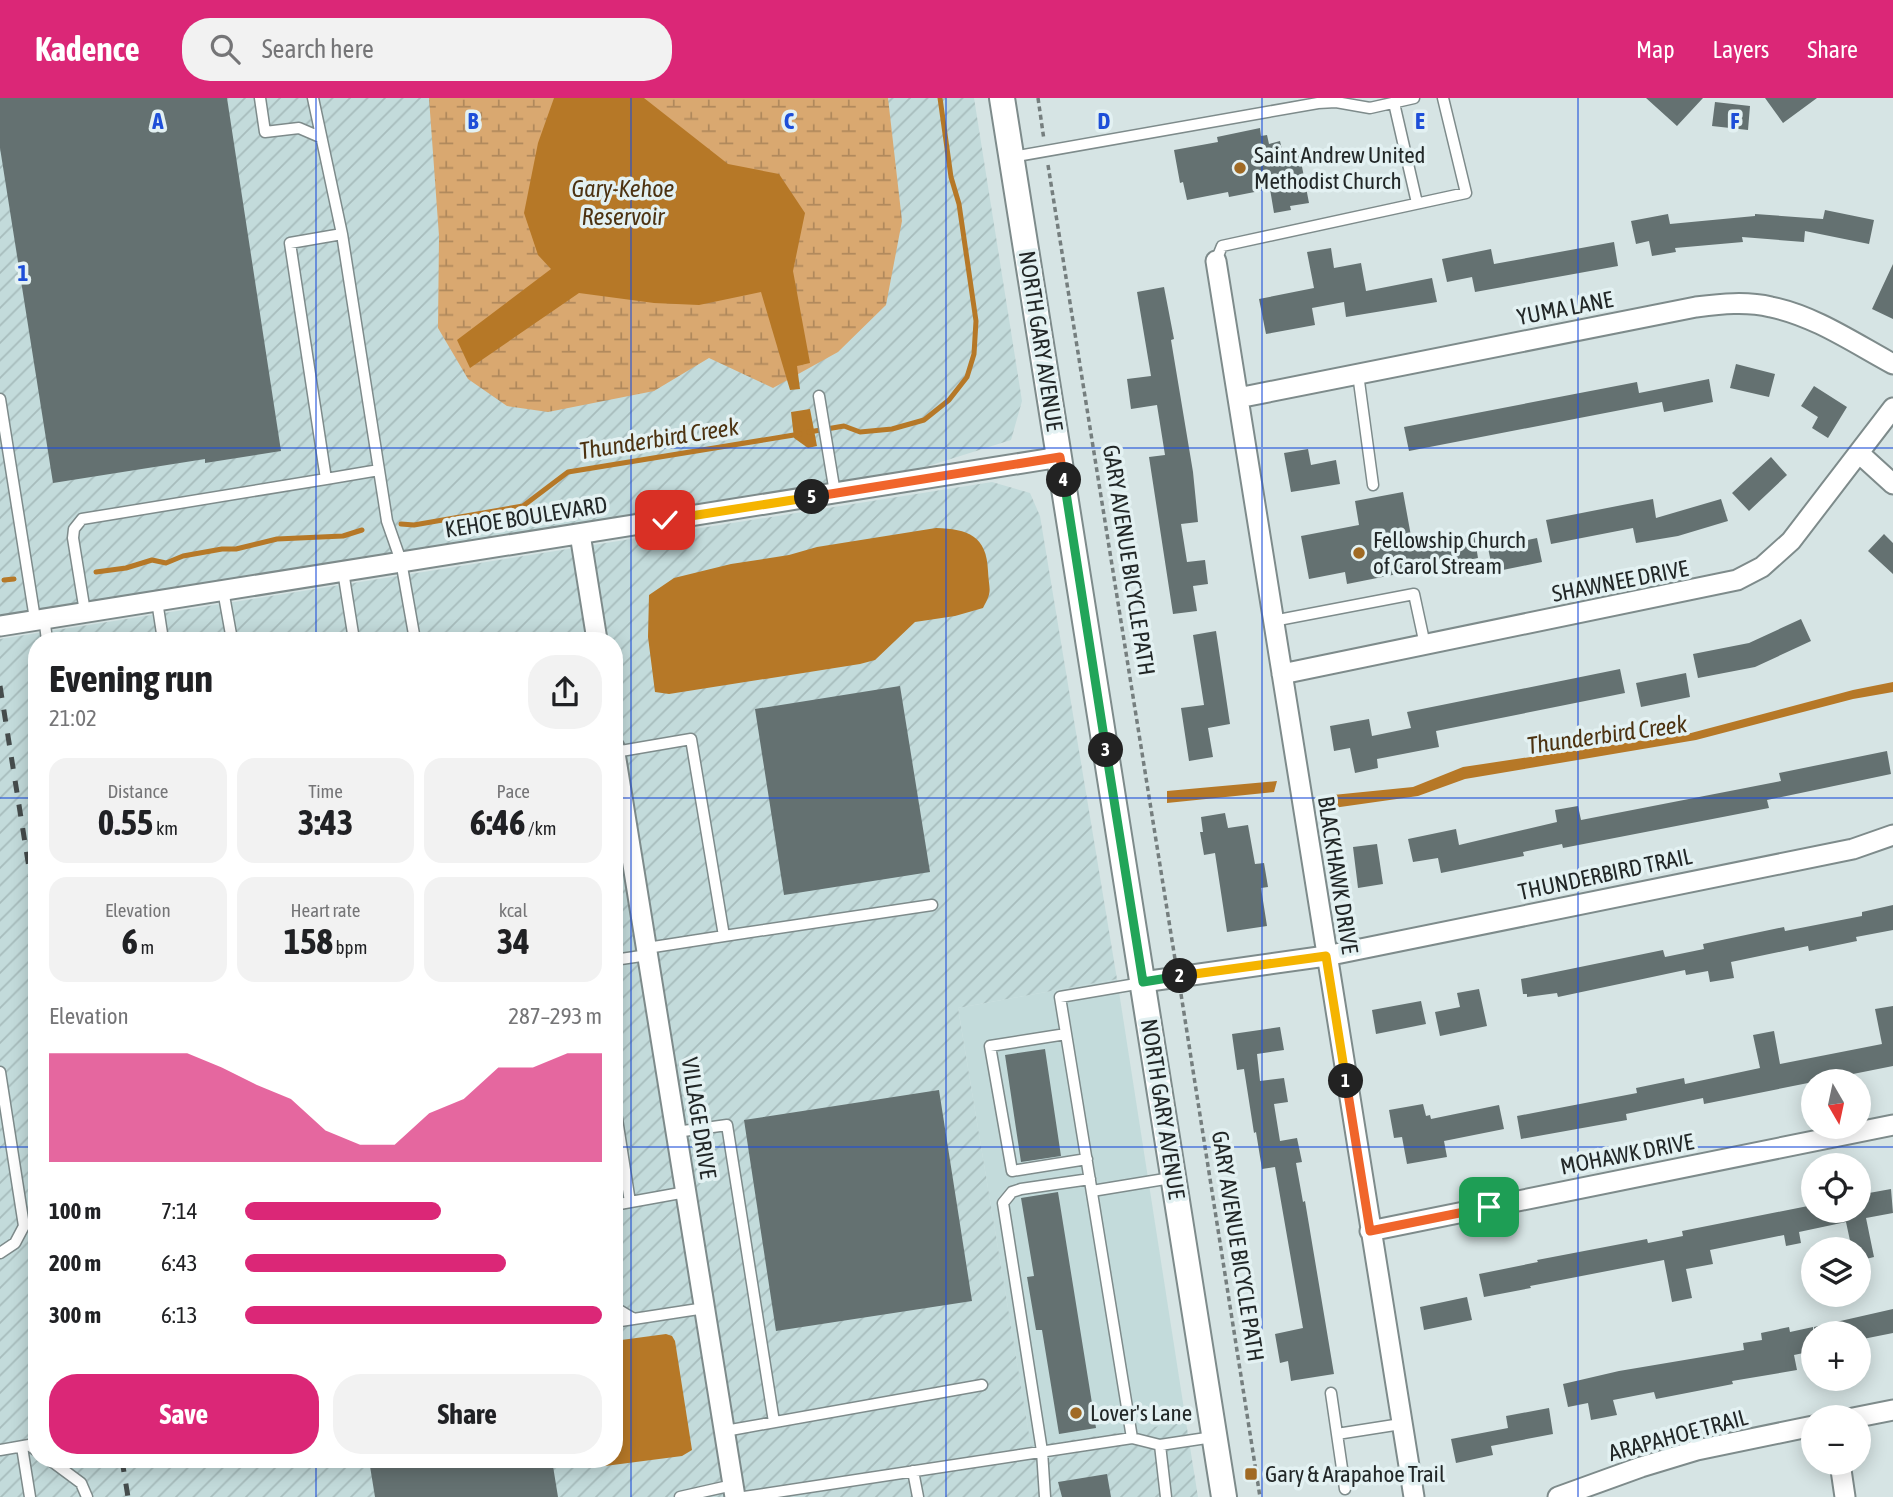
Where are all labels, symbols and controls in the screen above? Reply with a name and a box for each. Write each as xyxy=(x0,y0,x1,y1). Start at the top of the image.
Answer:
search box xyxy=(182,18,672,81)
text: Kadence xyxy=(35,30,140,68)
icon: search xyxy=(206,30,244,68)
text: Search here xyxy=(262,34,374,64)
text: Map xyxy=(1636,36,1675,63)
text: Layers xyxy=(1713,36,1769,63)
text: Share xyxy=(1807,36,1858,63)
text: A xyxy=(151,108,164,134)
text: B xyxy=(468,108,479,134)
text: C xyxy=(784,108,795,134)
text: D xyxy=(1098,108,1111,134)
text: E xyxy=(1415,108,1425,134)
text: F xyxy=(1730,108,1740,134)
place label: Saint Andrew United Methodist Church xyxy=(1254,142,1425,194)
marker: Saint Andrew United Methodist Church xyxy=(1232,160,1248,176)
water label: Gary-Kehoe Reservoir xyxy=(572,175,675,230)
street label: NORTH GARY AVENUE xyxy=(1014,249,1068,433)
text: 1 xyxy=(18,260,29,286)
street label: YUMA LANE xyxy=(1515,286,1615,330)
water label: Thunderbird Creek xyxy=(577,412,741,464)
street label: GARY AVENUE BICYCLE PATH xyxy=(1098,443,1160,677)
pin: 4 xyxy=(1046,462,1082,498)
text: 4 xyxy=(1059,468,1068,490)
pin: 5 xyxy=(794,480,830,514)
text: 5 xyxy=(807,485,816,507)
pin xyxy=(635,490,695,550)
street label: KEHOE BOULEVARD xyxy=(443,491,609,543)
icon: check xyxy=(646,501,684,539)
place label: Fellowship Church of Carol Stream xyxy=(1373,527,1526,579)
marker: Fellowship Church of Carol Stream xyxy=(1351,545,1367,561)
street label: SHAWNEE DRIVE xyxy=(1550,555,1690,607)
button: share xyxy=(528,655,602,729)
text: Evening run xyxy=(49,657,213,700)
text: 21:02 xyxy=(49,705,97,731)
water label: Thunderbird Creek xyxy=(1525,710,1689,759)
pin: 3 xyxy=(1088,732,1124,768)
text: 3 xyxy=(1101,738,1110,760)
text: Distance xyxy=(107,780,168,802)
text: Time xyxy=(308,780,343,802)
text: Pace xyxy=(496,780,530,802)
street label: BLACKHAWK DRIVE xyxy=(1313,794,1363,956)
text: 0.55 xyxy=(98,802,153,842)
text: 3:43 xyxy=(298,802,353,842)
text: 6:46 xyxy=(470,802,525,842)
text: km xyxy=(153,817,178,839)
text: /km xyxy=(525,817,557,839)
street label: THUNDERBIRD TRAIL xyxy=(1516,843,1694,905)
text: Elevation xyxy=(105,899,171,921)
text: Heart rate xyxy=(291,899,360,921)
text: kcal xyxy=(499,899,528,921)
text: 6 xyxy=(121,921,138,961)
text: 158 xyxy=(284,921,333,961)
text: 34 xyxy=(497,921,530,961)
text: m xyxy=(138,936,154,958)
text: bpm xyxy=(333,936,367,958)
pin: 2 xyxy=(1162,958,1198,994)
text: 2 xyxy=(1175,964,1184,986)
text: Elevation xyxy=(49,1003,129,1029)
text: 287–293 m xyxy=(508,1003,602,1029)
street label: NORTH GARY AVENUE xyxy=(1136,1017,1190,1201)
street label: VILLAGE DRIVE xyxy=(677,1055,721,1181)
pin: 1 xyxy=(1328,1063,1364,1098)
text: 1 xyxy=(1341,1069,1350,1091)
north arrow xyxy=(1801,1069,1871,1139)
map controls xyxy=(1801,1069,1871,1475)
street label: MOHAWK DRIVE xyxy=(1558,1128,1696,1180)
street label: GARY AVENUE BICYCLE PATH xyxy=(1207,1129,1269,1363)
button: locate xyxy=(1801,1153,1871,1223)
pin xyxy=(1459,1177,1519,1237)
icon: arrive xyxy=(1470,1188,1508,1226)
text: 100 m xyxy=(49,1198,101,1224)
text: 7:14 xyxy=(161,1198,198,1224)
button: layers xyxy=(1801,1237,1871,1307)
text: 200 m xyxy=(49,1250,101,1276)
text: 6:43 xyxy=(161,1250,198,1276)
text: 300 m xyxy=(49,1302,101,1328)
text: 6:13 xyxy=(161,1302,198,1328)
button: + xyxy=(1801,1321,1871,1391)
button: Save xyxy=(49,1374,319,1454)
button: Share xyxy=(333,1374,602,1454)
place label: Lover's Lane xyxy=(1090,1400,1192,1426)
street label: ARAPAHOE TRAIL xyxy=(1606,1404,1751,1466)
marker: Lover's Lane xyxy=(1068,1405,1084,1421)
button: − xyxy=(1801,1405,1871,1475)
place label: Gary & Arapahoe Trail xyxy=(1265,1461,1445,1487)
marker: Gary & Arapahoe Trail xyxy=(1243,1466,1259,1482)

